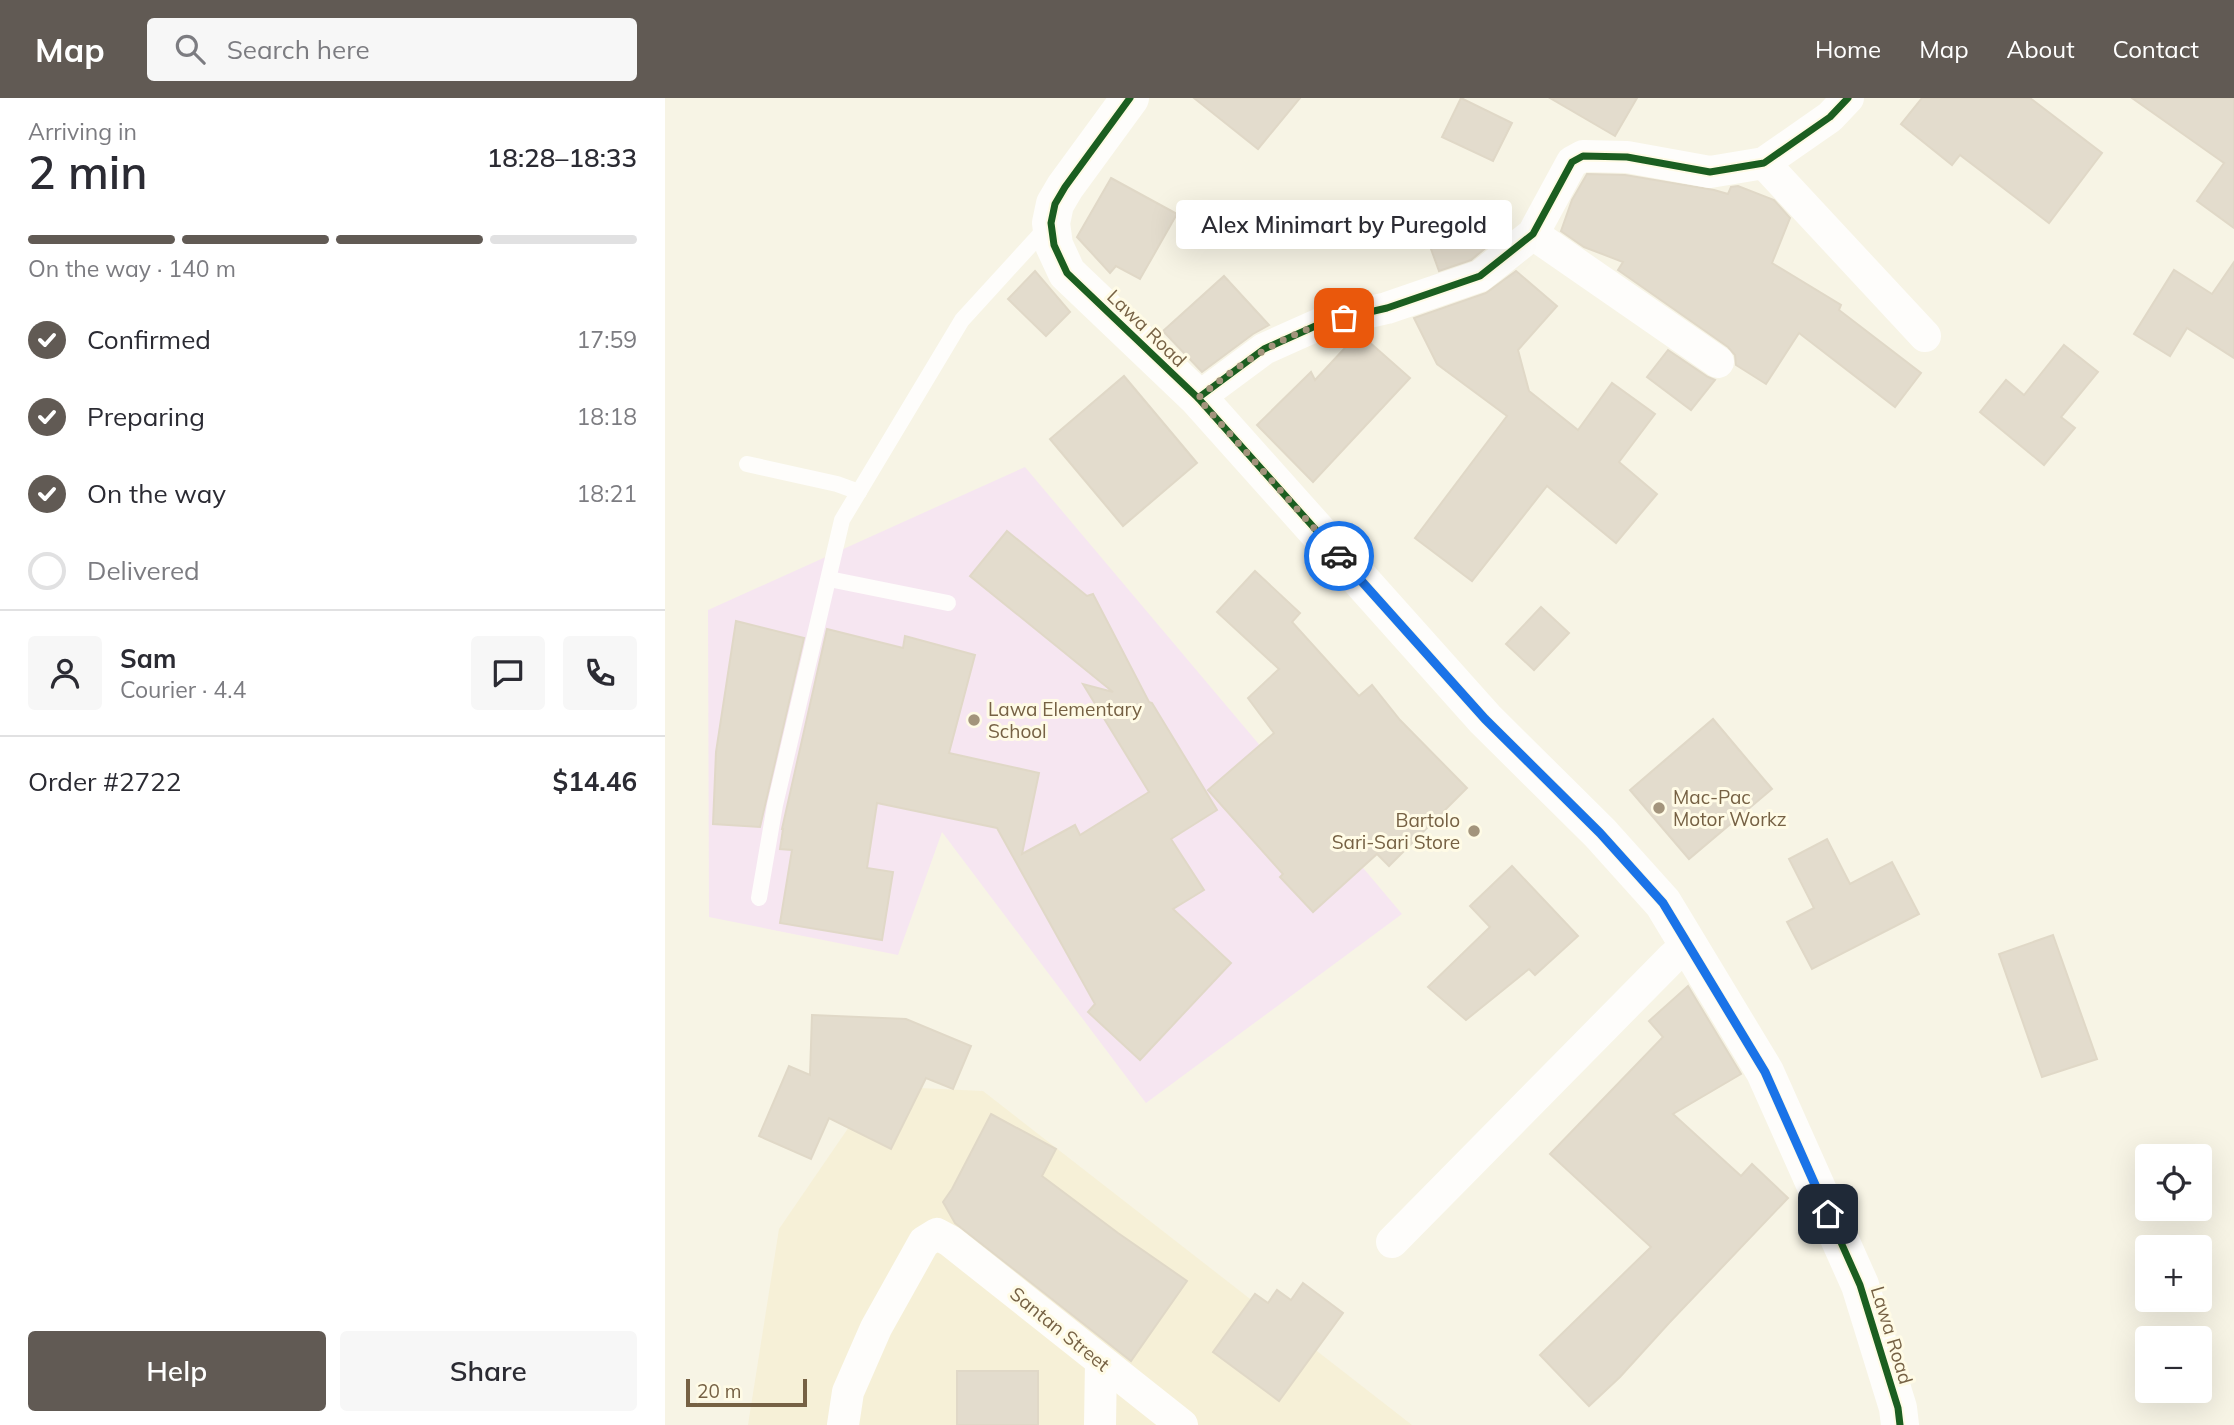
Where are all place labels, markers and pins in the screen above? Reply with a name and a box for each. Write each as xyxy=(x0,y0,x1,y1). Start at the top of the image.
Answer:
callout: Alex Minimart by Puregold xyxy=(1176,199,1512,248)
pin xyxy=(1314,288,1374,348)
place label: Lawa Elementary School xyxy=(988,697,1142,743)
marker: Lawa Elementary School xyxy=(966,712,982,728)
place label: Mac-Pac Motor Workz xyxy=(1673,785,1787,831)
marker: Mac-Pac Motor Workz xyxy=(1651,800,1667,816)
place label: Bartolo Sari-Sari Store xyxy=(1332,808,1460,854)
marker: Bartolo Sari-Sari Store xyxy=(1466,823,1482,839)
pin xyxy=(1798,1184,1858,1244)

